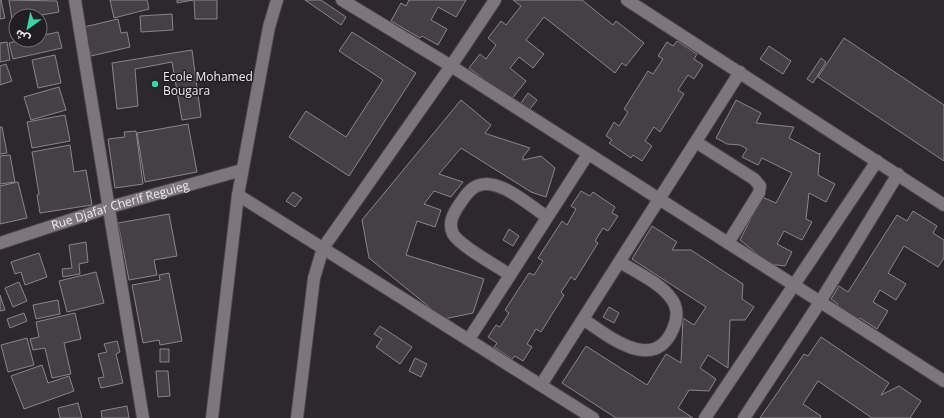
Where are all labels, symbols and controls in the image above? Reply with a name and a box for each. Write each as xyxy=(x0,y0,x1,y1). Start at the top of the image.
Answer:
north arrow xyxy=(8,8,48,48)
text: ش xyxy=(12,26,33,47)
place label: Ecole Mohamed Bougara xyxy=(163,68,253,99)
marker: Ecole Mohamed Bougara xyxy=(150,79,160,89)
street label: Rue Djafar Cherif Reguieg xyxy=(49,176,191,234)

